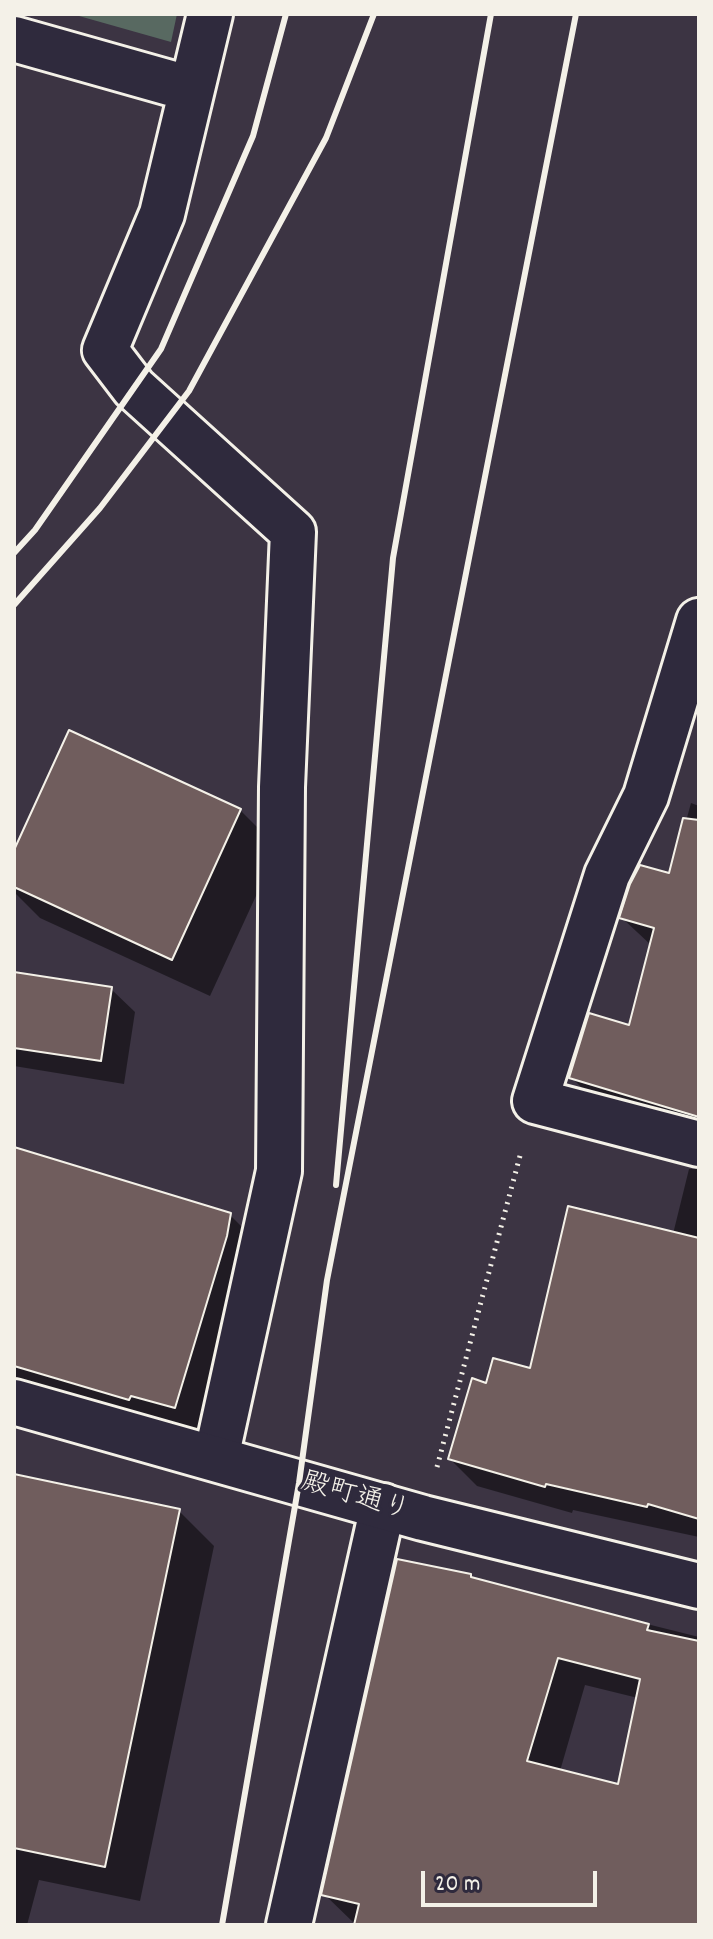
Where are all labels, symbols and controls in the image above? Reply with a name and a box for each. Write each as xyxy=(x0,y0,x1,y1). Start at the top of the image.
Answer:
street label: 殿町通り xyxy=(297,1467,413,1531)
scale bar xyxy=(425,1855,601,1905)
text: 20 m xyxy=(435,1868,481,1902)

